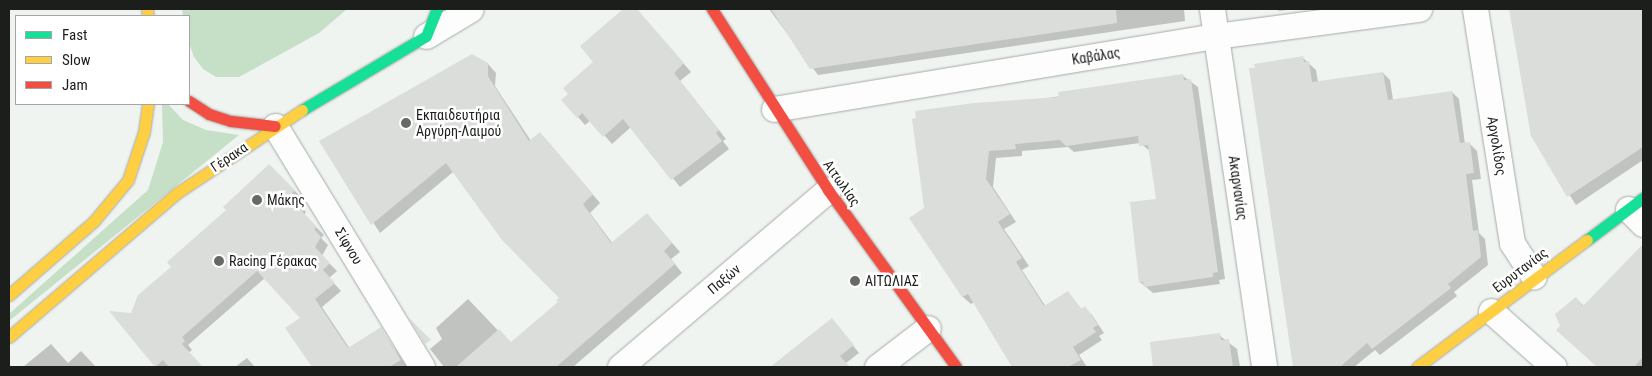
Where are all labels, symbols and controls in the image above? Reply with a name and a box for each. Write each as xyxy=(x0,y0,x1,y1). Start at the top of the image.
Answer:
legend xyxy=(15,15,190,105)
text: Fast xyxy=(62,26,87,44)
street label: Καβάλας xyxy=(1071,44,1121,68)
text: Slow xyxy=(62,51,91,69)
text: Jam xyxy=(62,76,88,94)
place label: Εκπαιδευτήρια Αργύρη-Λαιμού xyxy=(416,107,501,140)
street label: Αργολίδος xyxy=(1484,115,1510,177)
marker: Εκπαιδευτήρια Αργύρη-Λαιμού xyxy=(400,117,412,129)
street label: Γέρακα xyxy=(207,139,251,175)
street label: Ακαρνανίας xyxy=(1225,154,1251,222)
street label: Αιτωλίας xyxy=(820,157,864,209)
place label: Μάκης xyxy=(267,192,305,208)
marker: Μάκης xyxy=(251,194,263,206)
street label: Σίφνου xyxy=(332,225,366,267)
street label: Ευρυτανίας xyxy=(1489,244,1551,296)
place label: Racing Γέρακας xyxy=(229,253,317,269)
marker: Racing Γέρακας xyxy=(213,255,225,267)
street label: Παξών xyxy=(704,260,744,298)
place label: ΑΙΤΩΛΙΑΣ xyxy=(865,273,919,289)
marker: ΑΙΤΩΛΙΑΣ xyxy=(849,275,861,287)

